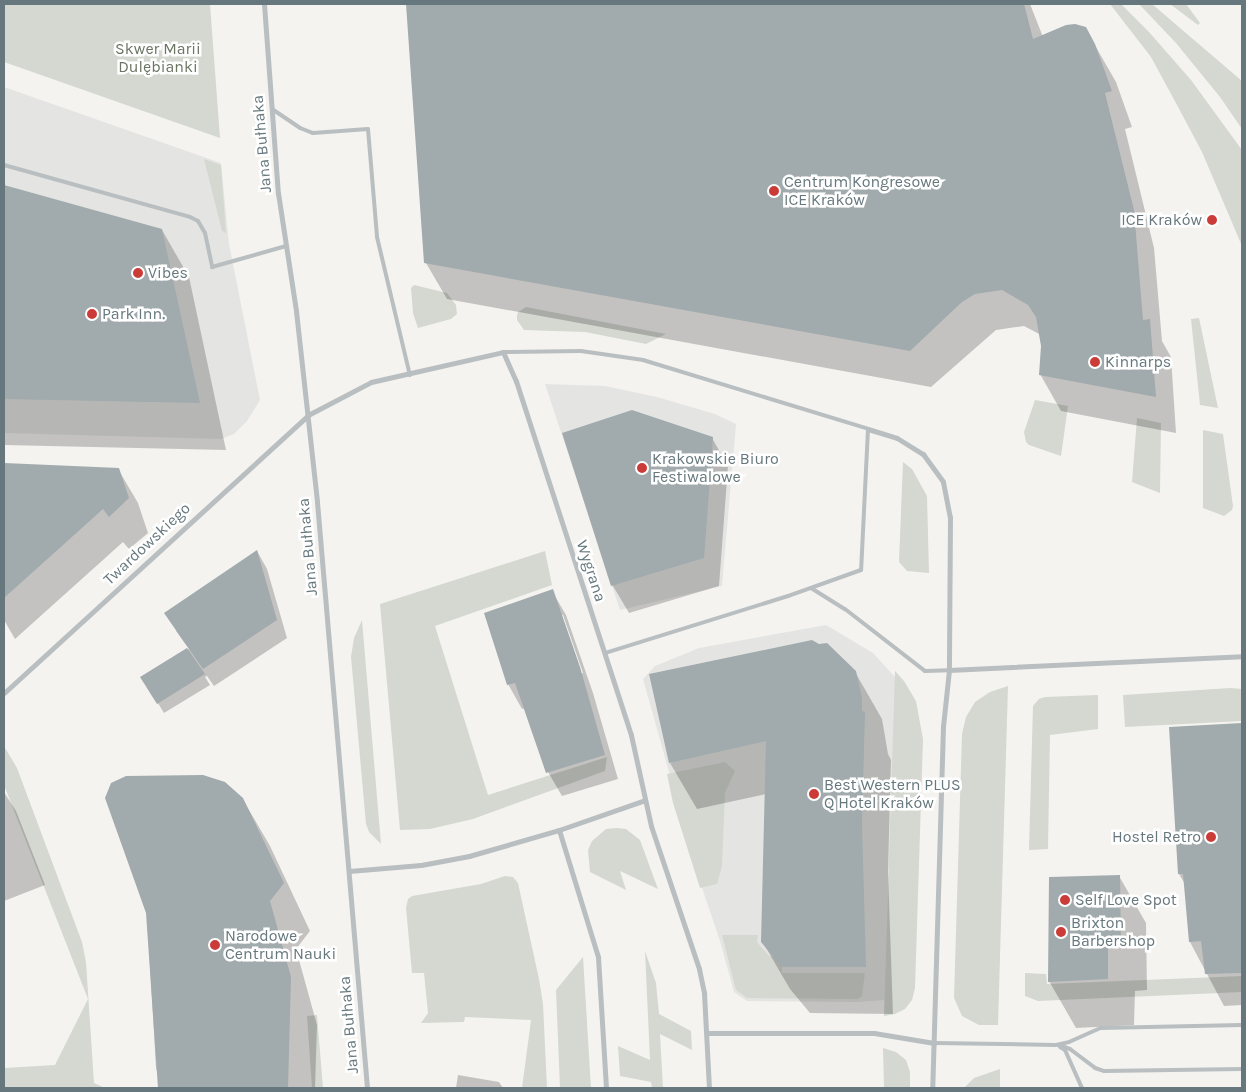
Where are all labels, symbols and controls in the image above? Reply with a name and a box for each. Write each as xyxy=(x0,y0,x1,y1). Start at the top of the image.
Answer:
park label: Skwer Marii Dulębianki xyxy=(115,39,201,77)
street label: Jana Bułhaka xyxy=(248,94,276,194)
place label: Centrum Kongresowe ICE Kraków xyxy=(784,172,940,210)
marker: Centrum Kongresowe ICE Kraków xyxy=(768,185,780,197)
place label: ICE Kraków xyxy=(1121,210,1202,230)
marker: ICE Kraków xyxy=(1206,214,1218,226)
place label: Vibes xyxy=(148,263,188,283)
marker: Vibes xyxy=(132,267,144,279)
place label: Park Inn. xyxy=(102,304,165,324)
marker: Park Inn. xyxy=(86,308,98,320)
place label: Kinnarps xyxy=(1105,352,1171,372)
marker: Kinnarps xyxy=(1089,356,1101,368)
place label: Krakowskie Biuro Festiwalowe xyxy=(652,449,779,487)
marker: Krakowskie Biuro Festiwalowe xyxy=(636,462,648,474)
street label: Jana Bułhaka xyxy=(294,497,322,597)
street label: Twardowskiego xyxy=(100,499,194,589)
street label: Wygrana xyxy=(572,538,610,604)
place label: Best Western PLUS Q Hotel Kraków xyxy=(824,775,961,813)
marker: Best Western PLUS Q Hotel Kraków xyxy=(808,788,820,800)
place label: Hostel Retro xyxy=(1112,827,1201,847)
marker: Hostel Retro xyxy=(1205,831,1217,843)
place label: Self Love Spot xyxy=(1075,890,1177,910)
marker: Self Love Spot xyxy=(1059,894,1071,906)
place label: Brixton Barbershop xyxy=(1071,913,1155,951)
place label: Narodowe Centrum Nauki xyxy=(225,926,336,964)
marker: Brixton Barbershop xyxy=(1055,926,1067,938)
marker: Narodowe Centrum Nauki xyxy=(209,939,221,951)
street label: Jana Bułhaka xyxy=(335,975,363,1075)

